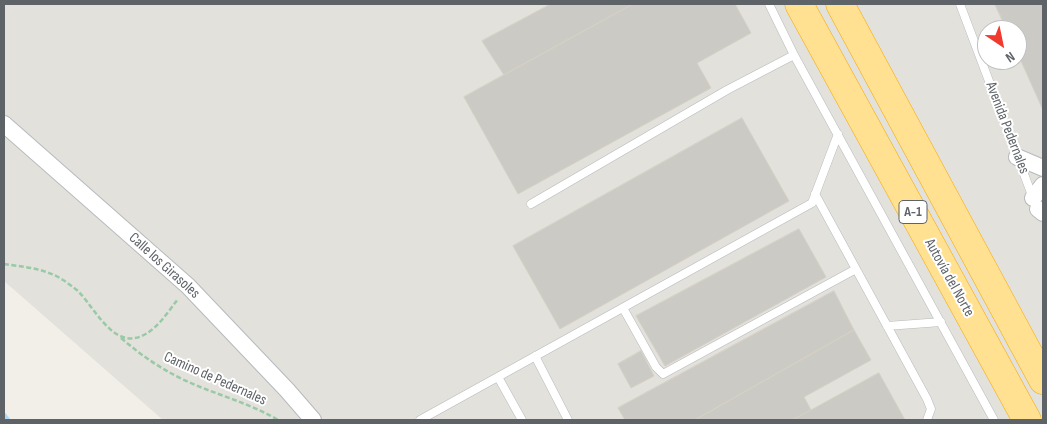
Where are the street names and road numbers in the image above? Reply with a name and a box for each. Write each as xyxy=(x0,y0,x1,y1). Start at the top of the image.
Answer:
street label: Avenida Pedernales xyxy=(981,80,1033,176)
road number: A-1 xyxy=(899,200,927,223)
street label: Calle los Girasoles xyxy=(125,229,203,303)
street label: Autovía del Norte xyxy=(920,236,978,320)
street label: Camino de Pedernales xyxy=(161,348,269,410)

